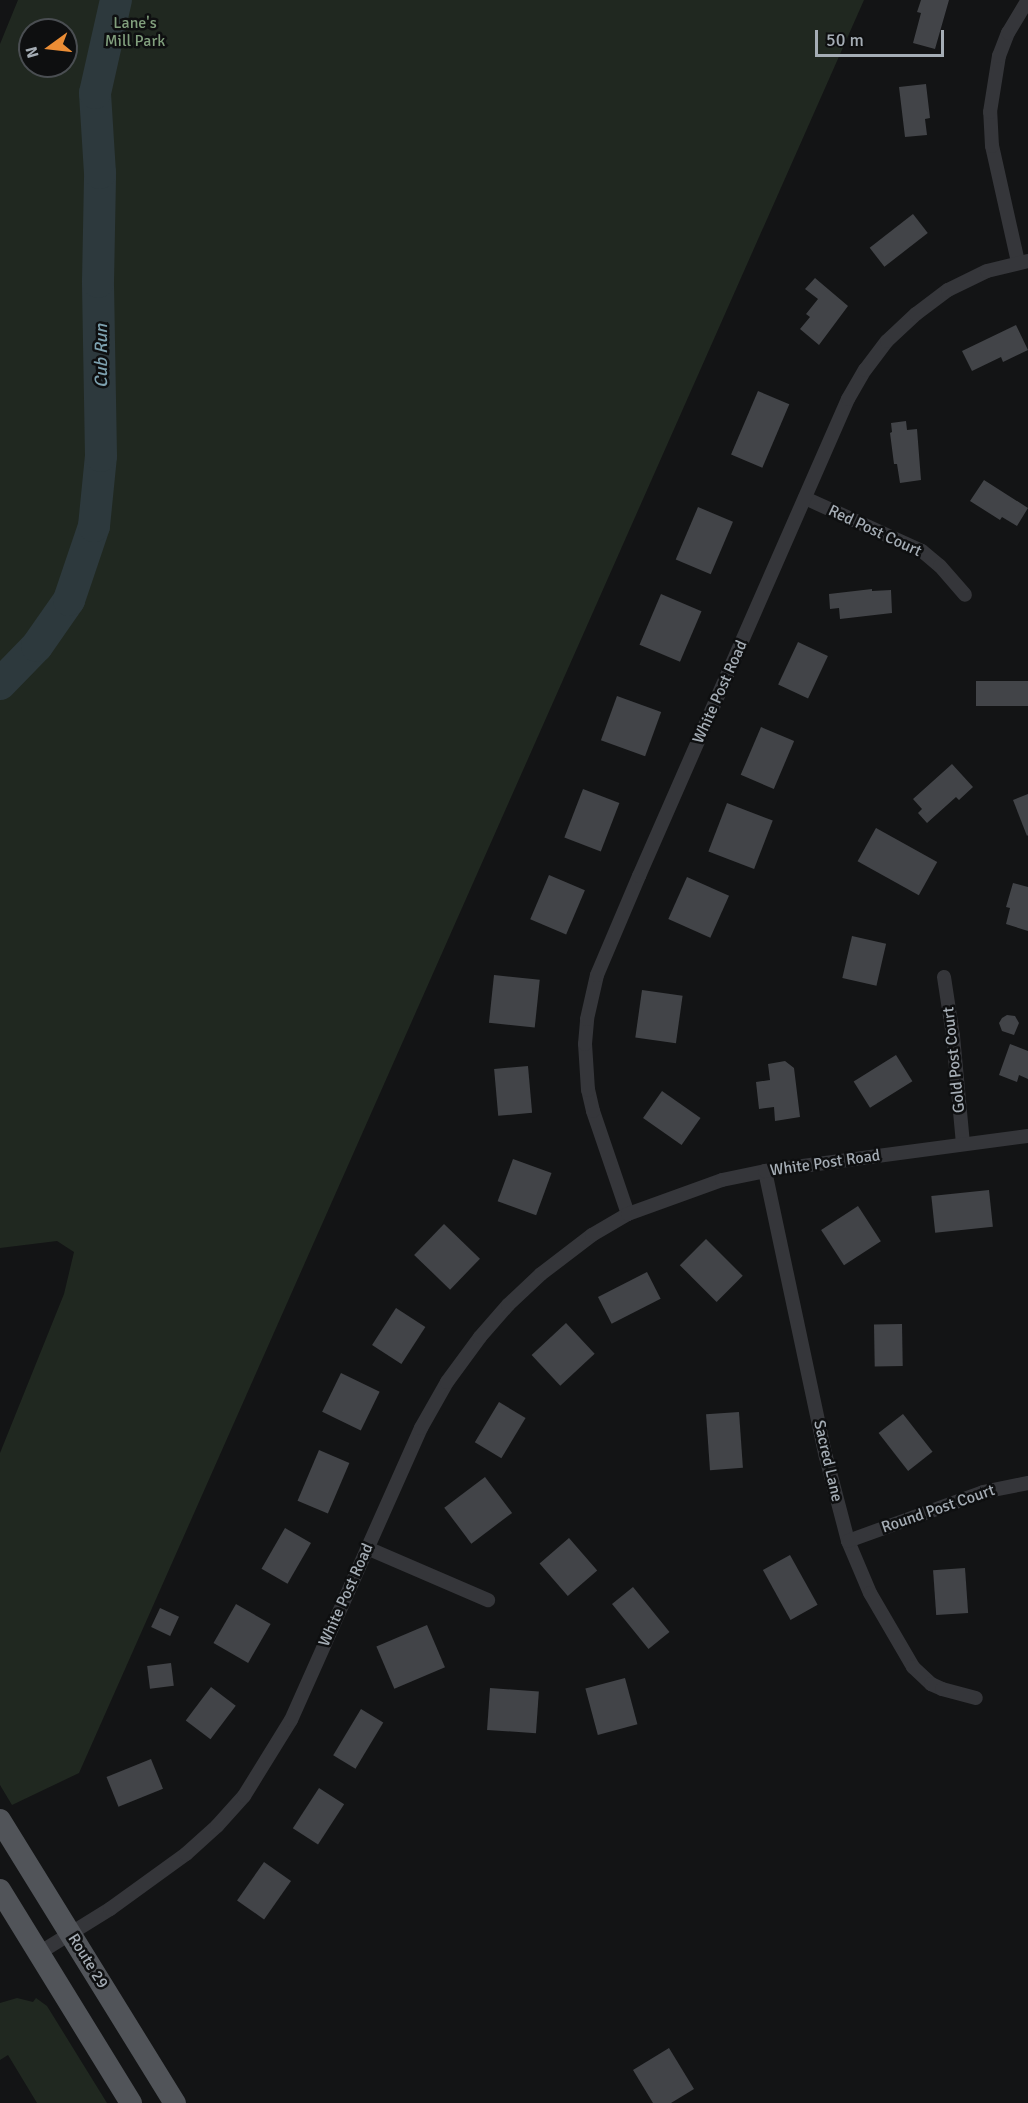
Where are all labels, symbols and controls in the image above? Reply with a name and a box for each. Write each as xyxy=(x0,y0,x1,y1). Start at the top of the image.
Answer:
park label: Lane's Mill Park xyxy=(105,13,165,51)
north arrow xyxy=(18,18,78,78)
scale bar xyxy=(818,18,947,56)
text: 50 m xyxy=(826,29,864,51)
text: N xyxy=(21,44,44,60)
water label: Cub Run xyxy=(90,324,112,388)
street label: Red Post Court xyxy=(825,501,925,561)
street label: White Post Road xyxy=(689,637,751,747)
street label: Gold Post Court xyxy=(939,1006,969,1114)
street label: White Post Road xyxy=(769,1146,881,1180)
street label: Sacred Lane xyxy=(809,1418,847,1504)
street label: Round Post Court xyxy=(879,1481,997,1537)
street label: White Post Road xyxy=(315,1540,377,1650)
street label: Route 29 xyxy=(64,1930,112,1992)

